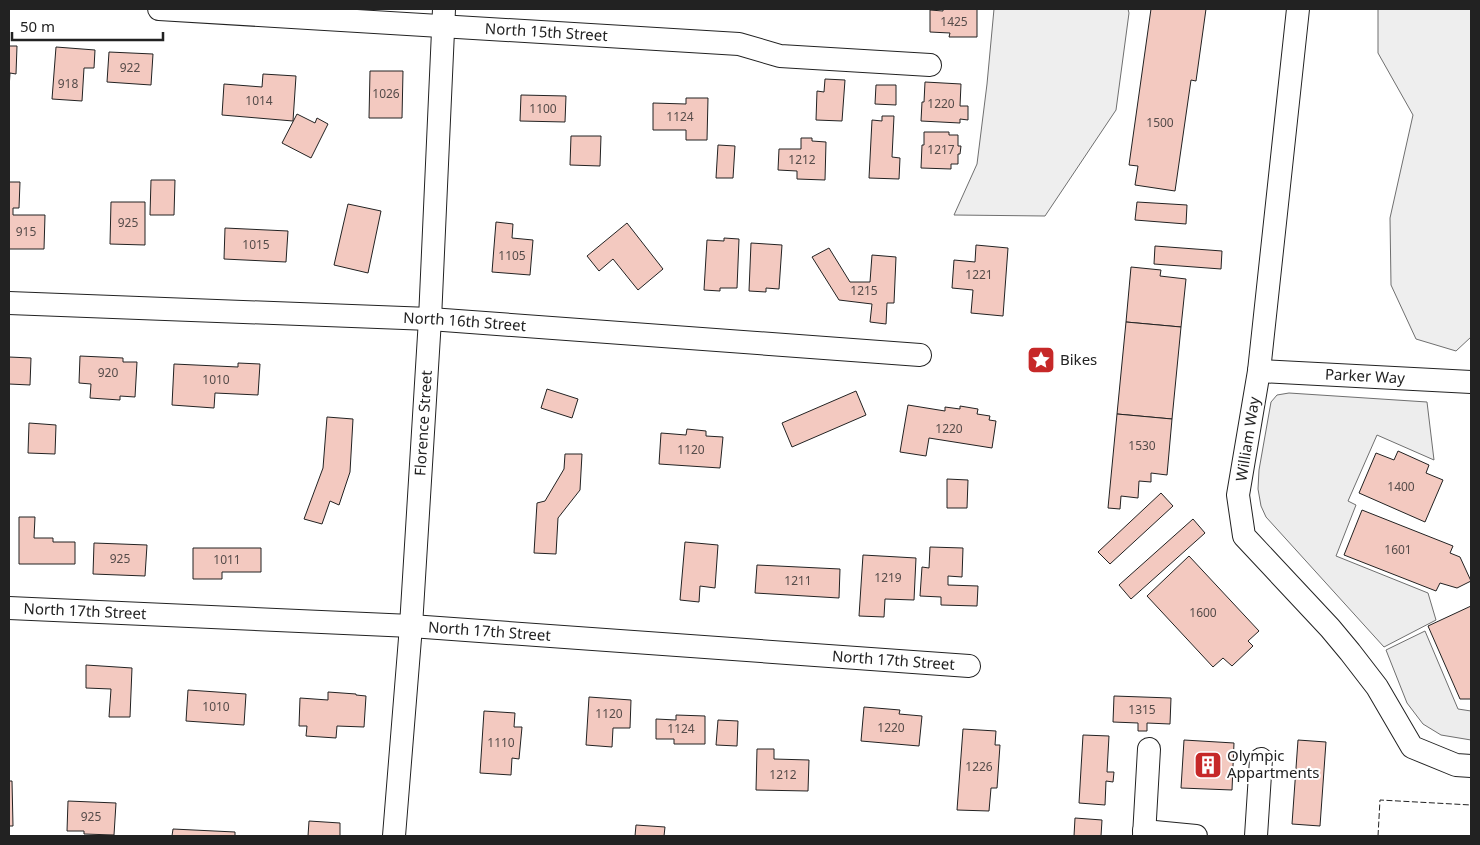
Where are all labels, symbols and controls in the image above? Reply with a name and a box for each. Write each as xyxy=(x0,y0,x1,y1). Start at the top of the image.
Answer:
scale bar xyxy=(12,10,164,42)
house number: 1425 xyxy=(940,13,968,30)
text: 50 m xyxy=(20,16,55,36)
street label: North 15th Street xyxy=(484,18,609,45)
house number: 922 xyxy=(120,59,140,76)
house number: 918 xyxy=(58,75,78,92)
house number: 1026 xyxy=(372,85,400,102)
house number: 1014 xyxy=(245,92,273,109)
house number: 1220 xyxy=(927,95,955,112)
house number: 1100 xyxy=(529,100,557,117)
house number: 1124 xyxy=(666,108,694,125)
house number: 1500 xyxy=(1146,114,1174,131)
house number: 1217 xyxy=(927,141,955,158)
house number: 1212 xyxy=(788,151,816,168)
house number: 925 xyxy=(118,214,138,231)
house number: 915 xyxy=(16,223,36,240)
house number: 1015 xyxy=(242,236,270,253)
house number: 1105 xyxy=(498,247,526,264)
house number: 1221 xyxy=(965,266,993,283)
house number: 1215 xyxy=(850,282,878,299)
street label: North 16th Street xyxy=(403,307,527,335)
place icon: Bikes xyxy=(1026,345,1056,375)
place label: Bikes xyxy=(1060,349,1097,369)
street label: Parker Way xyxy=(1324,363,1406,388)
house number: 920 xyxy=(98,364,118,381)
street label: Florence Street xyxy=(409,369,436,476)
house number: 1010 xyxy=(202,371,230,388)
street label: William Way xyxy=(1230,395,1264,483)
house number: 1220 xyxy=(935,420,963,437)
house number: 1530 xyxy=(1128,437,1156,454)
house number: 1120 xyxy=(677,441,705,458)
house number: 1400 xyxy=(1387,478,1415,495)
house number: 1601 xyxy=(1384,541,1412,558)
house number: 925 xyxy=(110,550,130,567)
house number: 1011 xyxy=(213,551,241,568)
house number: 1219 xyxy=(874,569,902,586)
house number: 1211 xyxy=(784,572,812,589)
street label: North 17th Street xyxy=(23,598,147,623)
house number: 1600 xyxy=(1189,604,1217,621)
street label: North 17th Street xyxy=(427,616,552,645)
street label: North 17th Street xyxy=(831,645,956,674)
house number: 1010 xyxy=(202,698,230,715)
house number: 1315 xyxy=(1128,701,1156,718)
house number: 1120 xyxy=(595,705,623,722)
house number: 1220 xyxy=(877,719,905,736)
house number: 1124 xyxy=(667,720,695,737)
house number: 1110 xyxy=(487,734,515,751)
place label: Olympic Appartments xyxy=(1227,745,1319,782)
building icon: Olympic Appartments xyxy=(1193,750,1223,780)
house number: 1226 xyxy=(965,758,993,775)
house number: 1212 xyxy=(769,766,797,783)
house number: 925 xyxy=(81,808,101,825)

